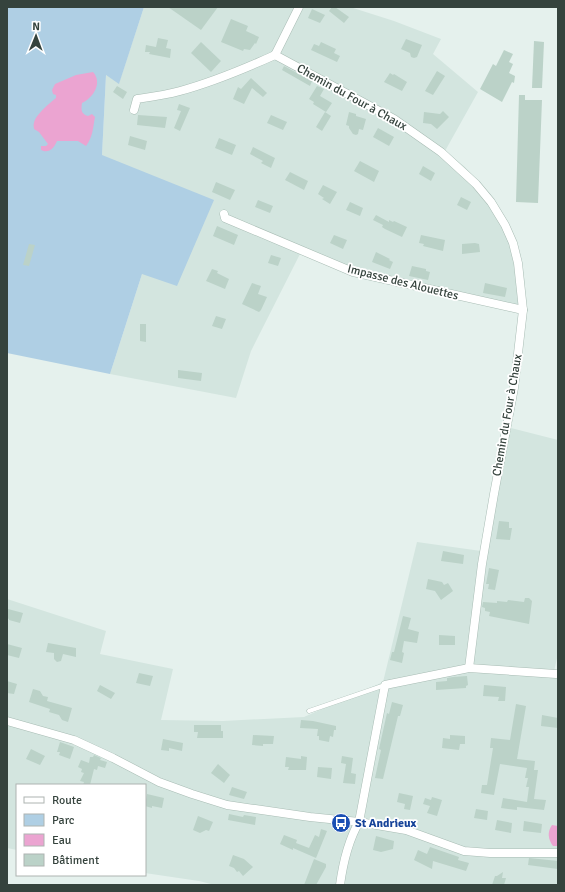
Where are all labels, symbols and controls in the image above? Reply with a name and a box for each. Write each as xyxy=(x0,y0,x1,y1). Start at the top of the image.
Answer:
north arrow xyxy=(16,16,56,56)
text: N xyxy=(32,20,40,33)
street label: Chemin du Four à Chaux xyxy=(294,61,410,134)
street label: Impasse des Alouettes xyxy=(346,261,460,304)
street label: Chemin du Four à Chaux xyxy=(489,352,526,477)
legend xyxy=(16,784,146,876)
text: Route xyxy=(52,793,82,808)
bus stop icon: St Andrieux xyxy=(330,812,352,834)
text: Parc xyxy=(52,813,75,828)
place label: St Andrieux xyxy=(355,816,417,831)
text: Eau xyxy=(52,833,71,848)
text: Bâtiment xyxy=(52,853,99,868)

